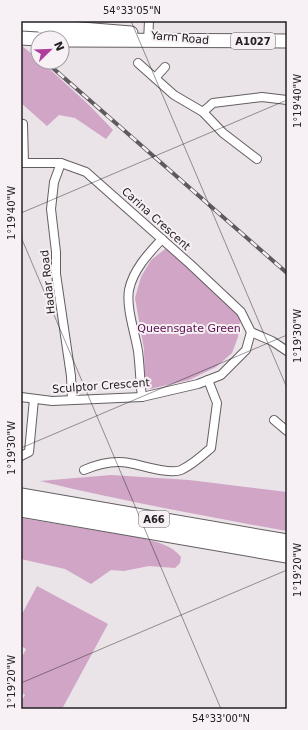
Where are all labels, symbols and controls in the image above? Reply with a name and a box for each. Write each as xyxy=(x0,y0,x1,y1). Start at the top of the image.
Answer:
text: 54°33'05"N xyxy=(103,5,161,16)
street label: Yarm Road xyxy=(150,29,210,47)
north arrow xyxy=(30,30,70,70)
road number: A1027 xyxy=(231,33,275,49)
text: N xyxy=(51,40,67,53)
text: 1°19'40"W xyxy=(292,74,303,128)
street label: Carina Crescent xyxy=(119,185,193,254)
text: 1°19'40"W xyxy=(6,186,17,240)
street label: Hadar Road xyxy=(38,249,58,315)
text: 1°19'30"W xyxy=(292,309,303,363)
park label: Queensgate Green xyxy=(137,322,241,335)
street label: Sculptor Crescent xyxy=(52,376,151,396)
text: 1°19'30"W xyxy=(6,421,17,475)
road number: A66 xyxy=(139,511,169,527)
text: 1°19'20"W xyxy=(292,543,303,597)
text: 1°19'20"W xyxy=(6,655,17,709)
text: 54°33'00"N xyxy=(192,713,250,724)

